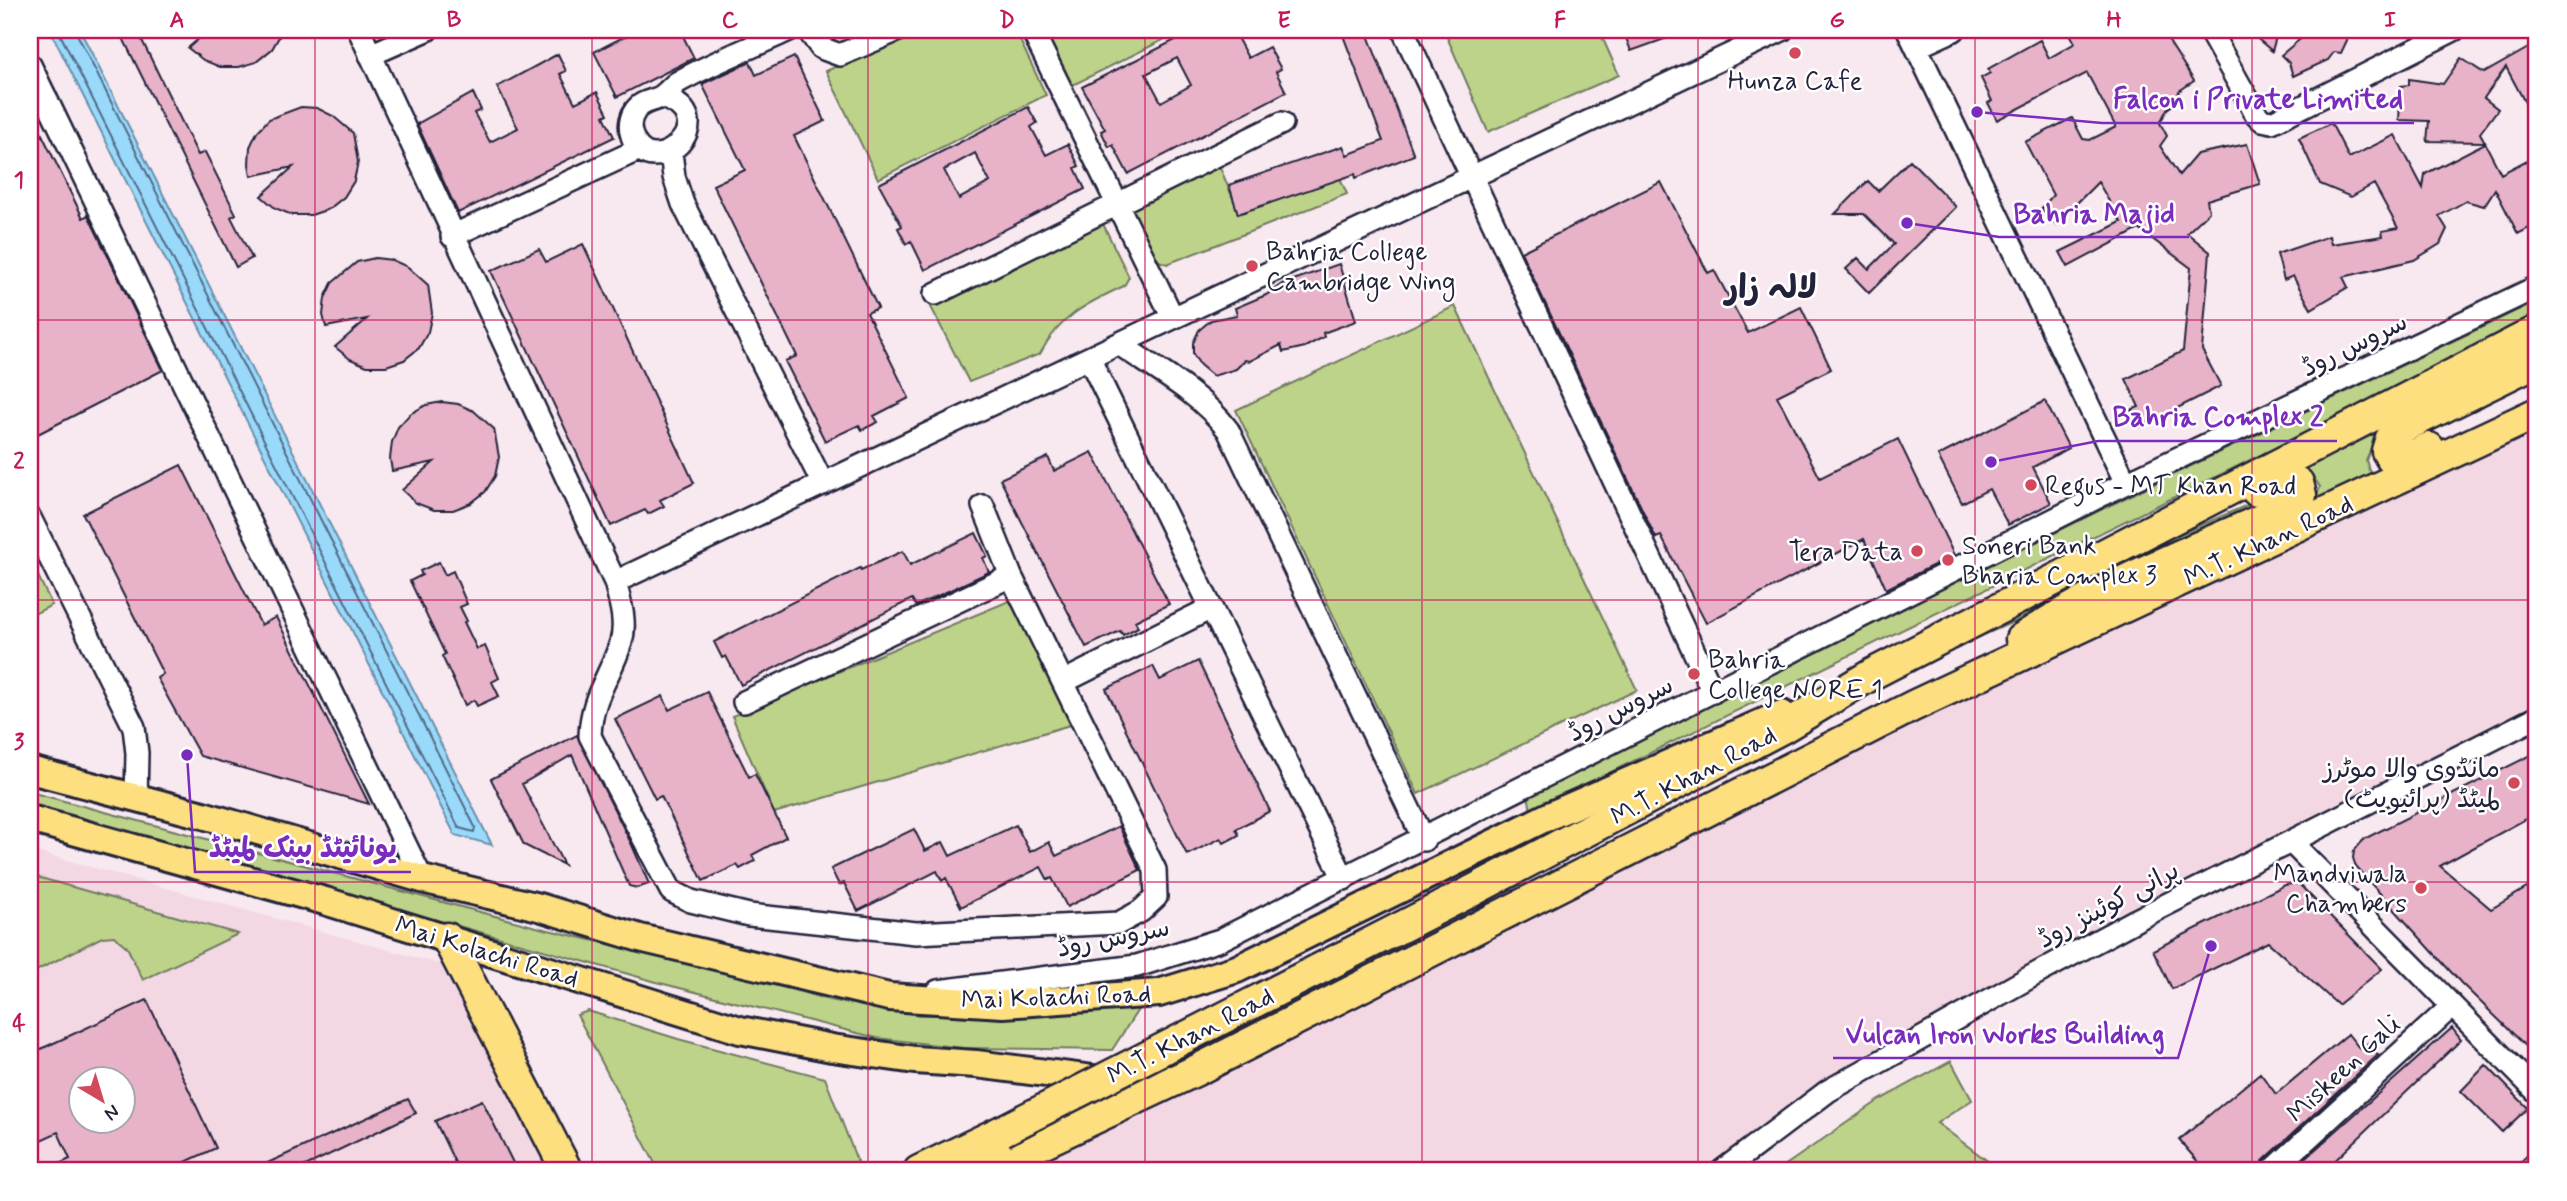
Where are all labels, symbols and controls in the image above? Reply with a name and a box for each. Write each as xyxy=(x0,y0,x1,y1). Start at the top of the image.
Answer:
text: A xyxy=(169,6,185,36)
text: B xyxy=(447,6,462,36)
text: C xyxy=(722,6,739,36)
text: D xyxy=(999,6,1015,36)
text: E xyxy=(1277,6,1291,36)
text: F xyxy=(1554,6,1566,36)
text: G xyxy=(1829,6,1845,36)
text: H xyxy=(2106,6,2122,36)
text: I xyxy=(2384,6,2396,36)
marker: Hunza Cafe xyxy=(1787,45,1803,61)
place label: Hunza Cafe xyxy=(1728,65,1863,99)
callout: Falcon i Private Limited xyxy=(2102,74,2414,123)
text: Falcon i Private Limited xyxy=(2113,82,2403,119)
text: 1 xyxy=(14,166,24,196)
callout: Bahria Majid xyxy=(1999,188,2189,237)
text: Bahria Majid xyxy=(2013,197,2175,234)
place label: Bahria College Cambridge Wing xyxy=(1266,236,1455,302)
marker: Bahria College Cambridge Wing xyxy=(1244,258,1260,274)
district label: لالہ زار xyxy=(1722,267,1817,311)
street label: سروس روڈ xyxy=(2296,306,2414,386)
callout: Bahria Complex 2 xyxy=(2098,392,2337,441)
text: Bahria Complex 2 xyxy=(2113,400,2324,437)
text: 2 xyxy=(13,447,25,477)
place label: Regus - MT Khan Road xyxy=(2045,470,2296,507)
marker: Regus - MT Khan Road xyxy=(2023,477,2039,493)
street label: M.T. Khan Road xyxy=(2179,488,2359,596)
place label: Soneri Bank Bharia Complex 3 xyxy=(1962,530,2157,594)
place label: Tera Data xyxy=(1789,536,1903,570)
marker: Tera Data xyxy=(1909,543,1925,559)
marker: Soneri Bank Bharia Complex 3 xyxy=(1940,552,1956,568)
place label: Bahria College NORE 1 xyxy=(1708,644,1883,708)
marker: Bahria College NORE 1 xyxy=(1686,666,1702,682)
street label: سروس روڈ xyxy=(1562,669,1679,751)
street label: M.T. Khan Road xyxy=(1605,719,1783,835)
text: 3 xyxy=(14,728,25,758)
place label: مانڈوی والا موٹرز (پرائیویٹ) لمیٹڈ xyxy=(2322,753,2500,817)
marker: مانڈوی والا موٹرز (پرائیویٹ) لمیٹڈ xyxy=(2506,775,2522,791)
callout: یونائیٹڈ بینک لمیٹڈ xyxy=(195,823,411,872)
text: یونائیٹڈ بینک لمیٹڈ xyxy=(209,831,397,868)
street label: پرانی کوئینز روڈ xyxy=(2032,854,2186,957)
place label: Mandviwala Chambers xyxy=(2273,858,2407,922)
marker: Mandviwala Chambers xyxy=(2413,880,2429,896)
street label: Mai Kolachi Road xyxy=(391,909,582,997)
street label: سروس روڈ xyxy=(1054,911,1173,967)
street label: Mai Kolachi Road xyxy=(960,978,1152,1018)
street label: M.T. Khan Road xyxy=(1102,980,1280,1093)
street label: Miskeen Gali xyxy=(2280,1008,2408,1131)
text: 4 xyxy=(12,1009,26,1039)
callout: Vulcan Iron Works Building xyxy=(1833,1009,2178,1058)
text: Vulcan Iron Works Building xyxy=(1845,1017,2165,1055)
north arrow xyxy=(66,1064,136,1134)
text: N xyxy=(99,1098,124,1126)

